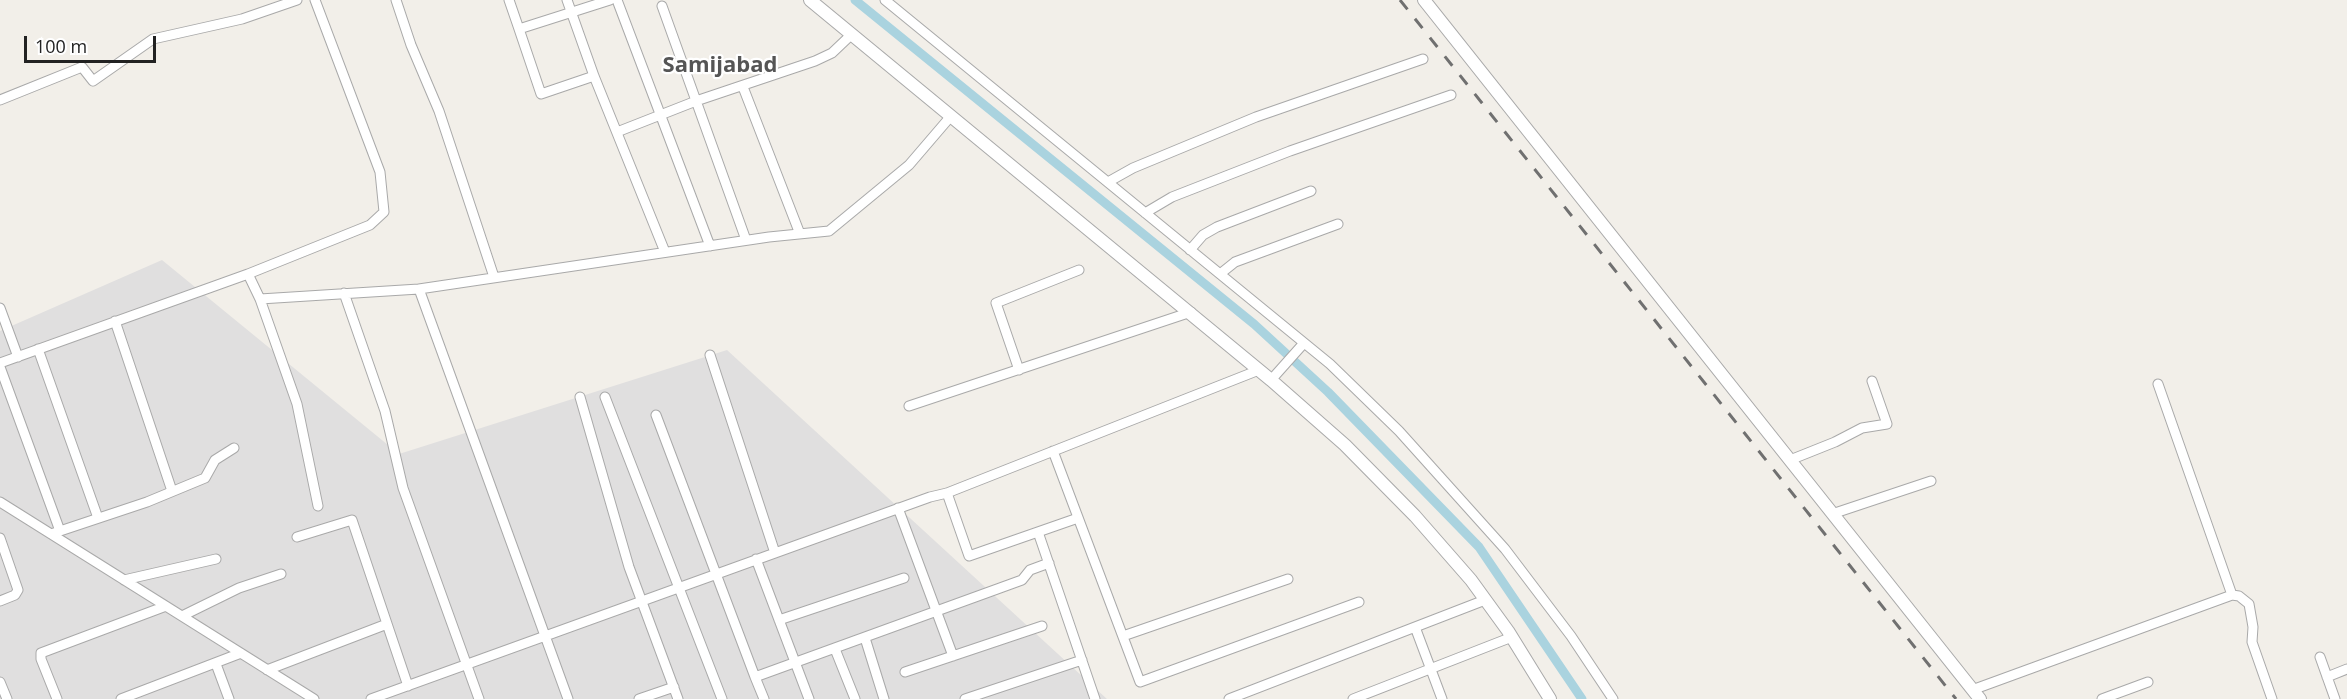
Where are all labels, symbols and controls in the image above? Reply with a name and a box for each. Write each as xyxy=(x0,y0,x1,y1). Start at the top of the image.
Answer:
scale bar xyxy=(27,24,159,62)
text: 100 m xyxy=(35,34,87,58)
district label: Samijabad xyxy=(663,53,777,79)

